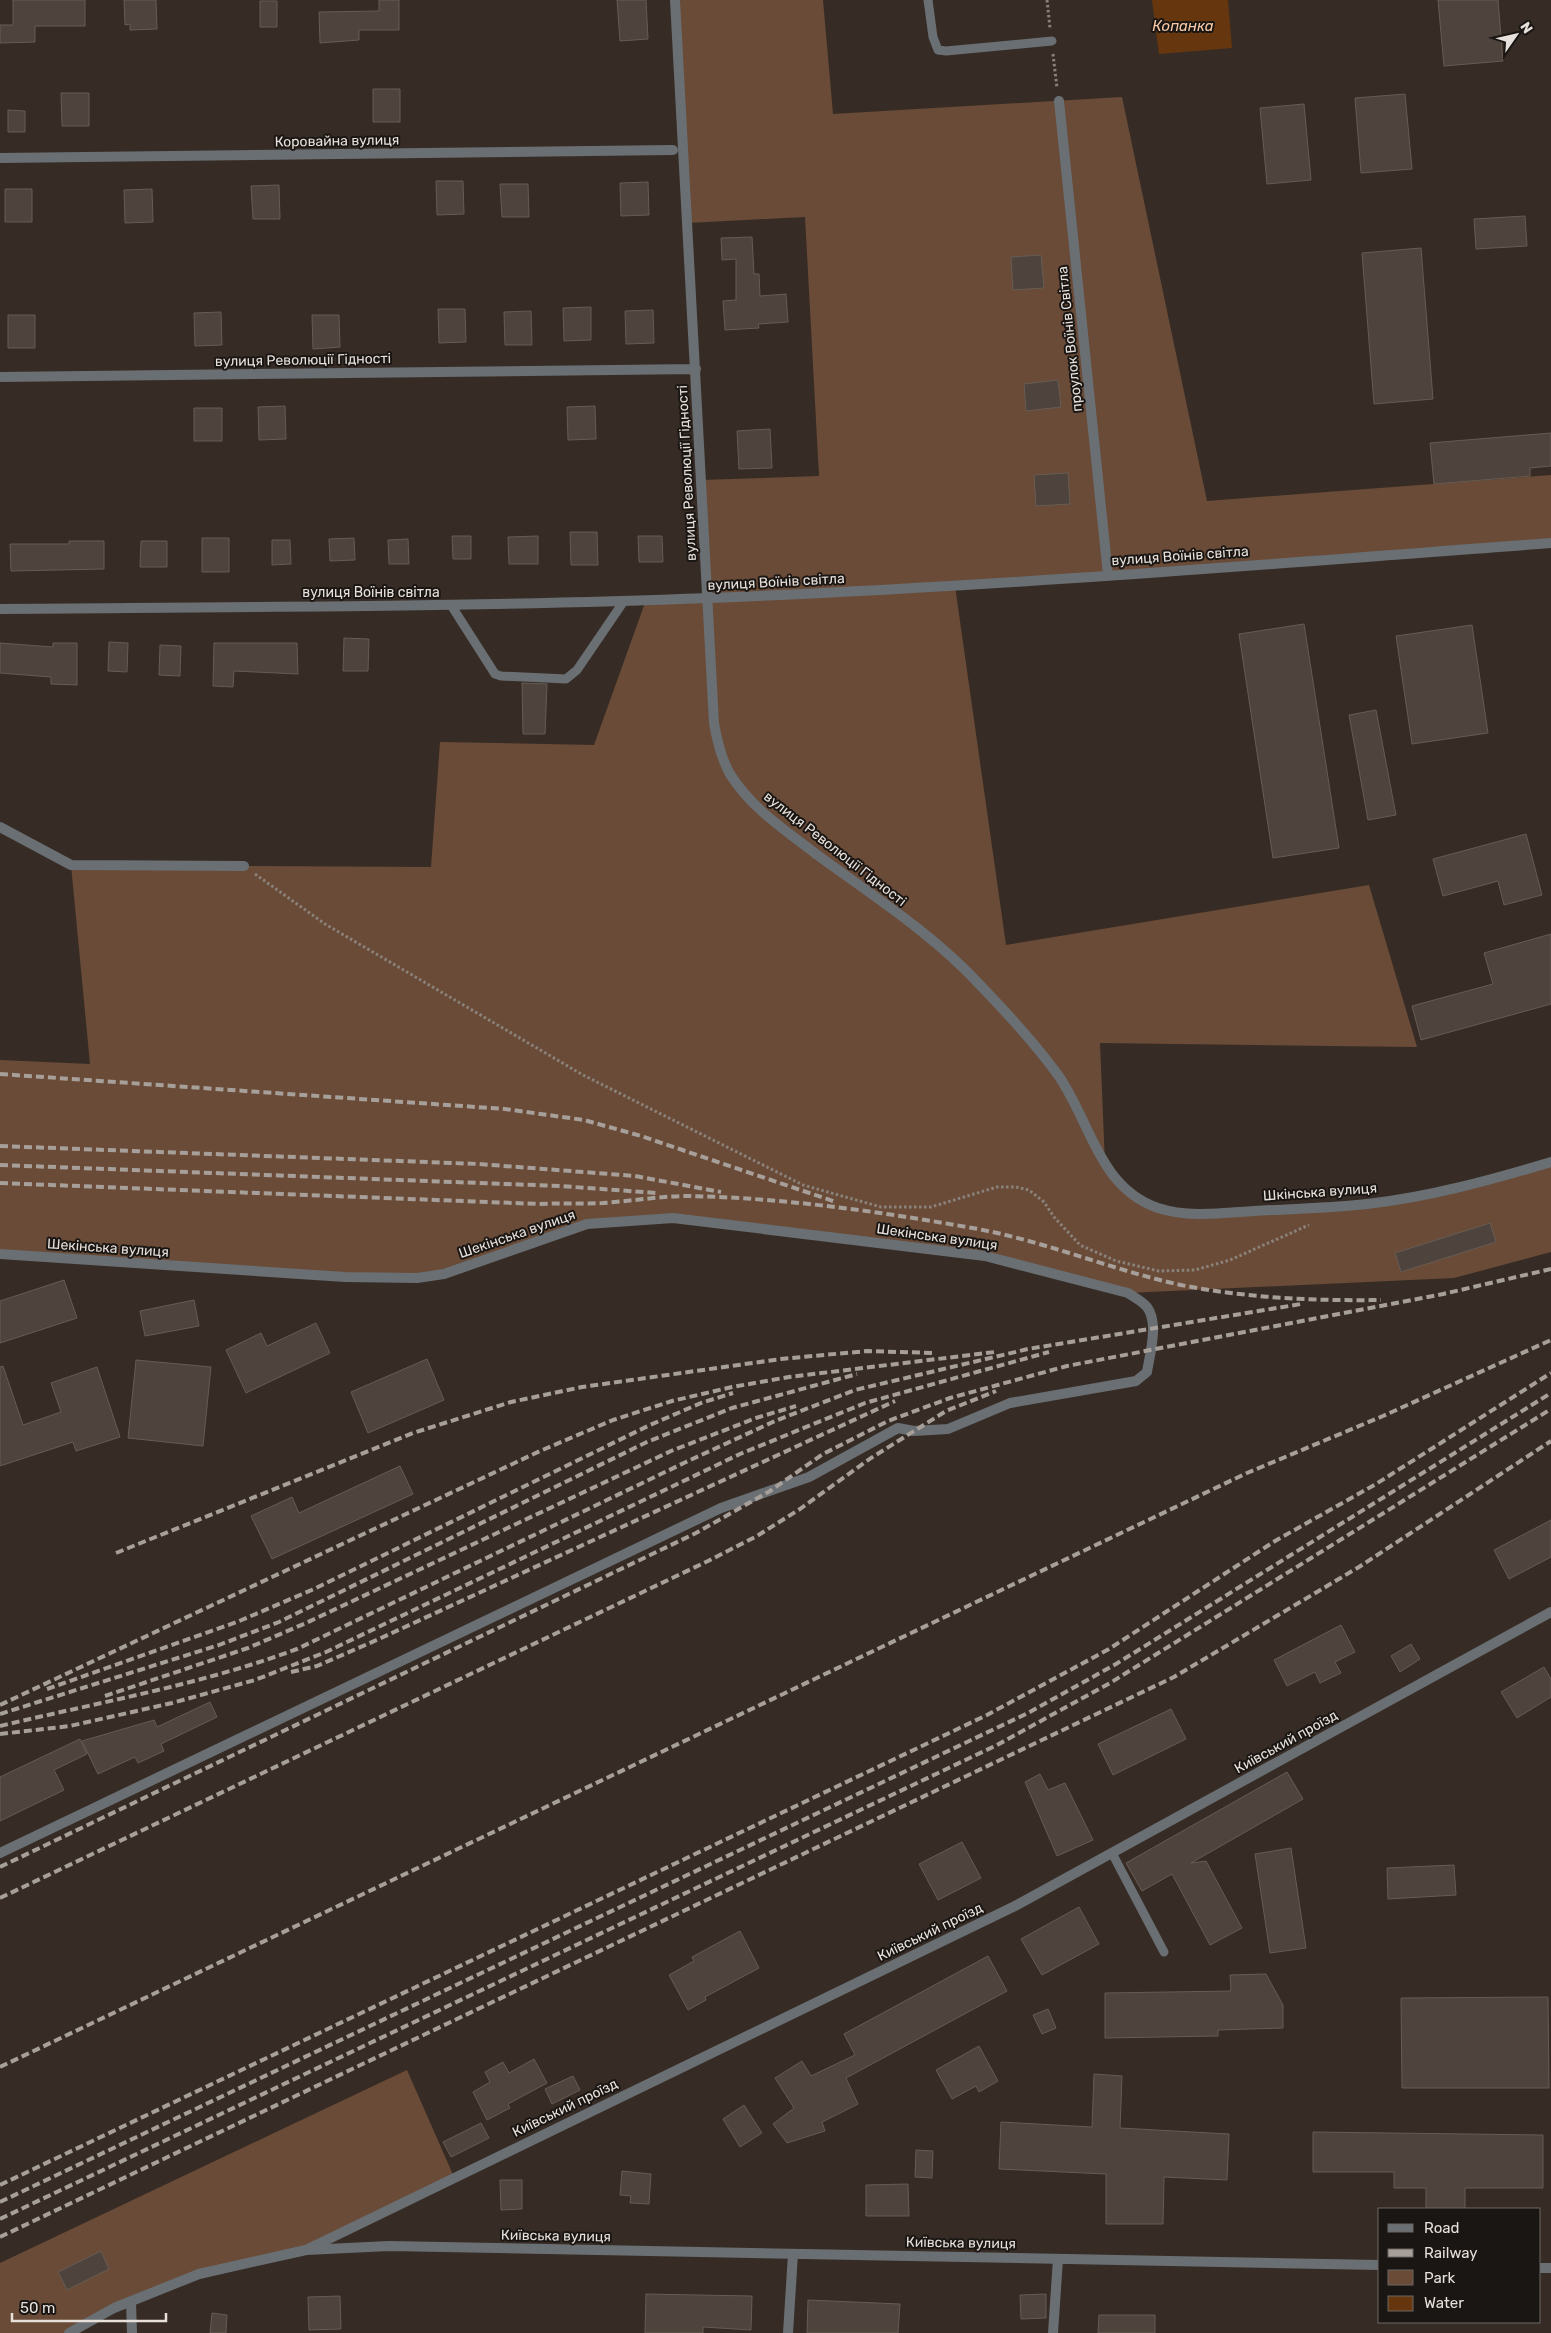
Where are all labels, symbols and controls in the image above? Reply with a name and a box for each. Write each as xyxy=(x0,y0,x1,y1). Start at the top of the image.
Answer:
north arrow xyxy=(1491,10,1541,60)
water label: Копанка xyxy=(1152,17,1214,35)
text: N xyxy=(1516,19,1536,37)
street label: Коровайна вулиця xyxy=(274,131,400,151)
street label: проулок Воїнів Світла xyxy=(1054,265,1086,413)
street label: вулиця Революції Гідності xyxy=(215,350,391,370)
street label: вулиця Революції Гідності xyxy=(674,385,700,561)
street label: вулиця Воїнів світла xyxy=(1111,543,1249,569)
street label: вулиця Воїнів світла xyxy=(707,570,845,594)
street label: вулиця Воїнів світла xyxy=(302,584,440,601)
street label: вулиця Революції Гідності xyxy=(760,788,910,910)
street label: Шкінська вулиця xyxy=(1262,1180,1378,1204)
street label: Шекінська вулиця xyxy=(457,1206,577,1262)
street label: Шекінська вулиця xyxy=(875,1220,999,1254)
street label: Шекінська вулиця xyxy=(47,1235,169,1261)
street label: Київський проїзд xyxy=(1232,1707,1340,1777)
street label: Київський проїзд xyxy=(875,1899,985,1965)
street label: Київський проїзд xyxy=(510,2075,620,2141)
legend xyxy=(1378,2208,1541,2323)
text: Road xyxy=(1424,2219,1460,2237)
street label: Київська вулиця xyxy=(501,2227,611,2245)
street label: Київська вулиця xyxy=(906,2234,1016,2252)
text: Railway xyxy=(1424,2244,1478,2262)
text: Park xyxy=(1424,2269,1455,2287)
scale bar xyxy=(12,2290,166,2322)
text: Water xyxy=(1424,2294,1464,2312)
text: 50 m xyxy=(20,2299,55,2317)

